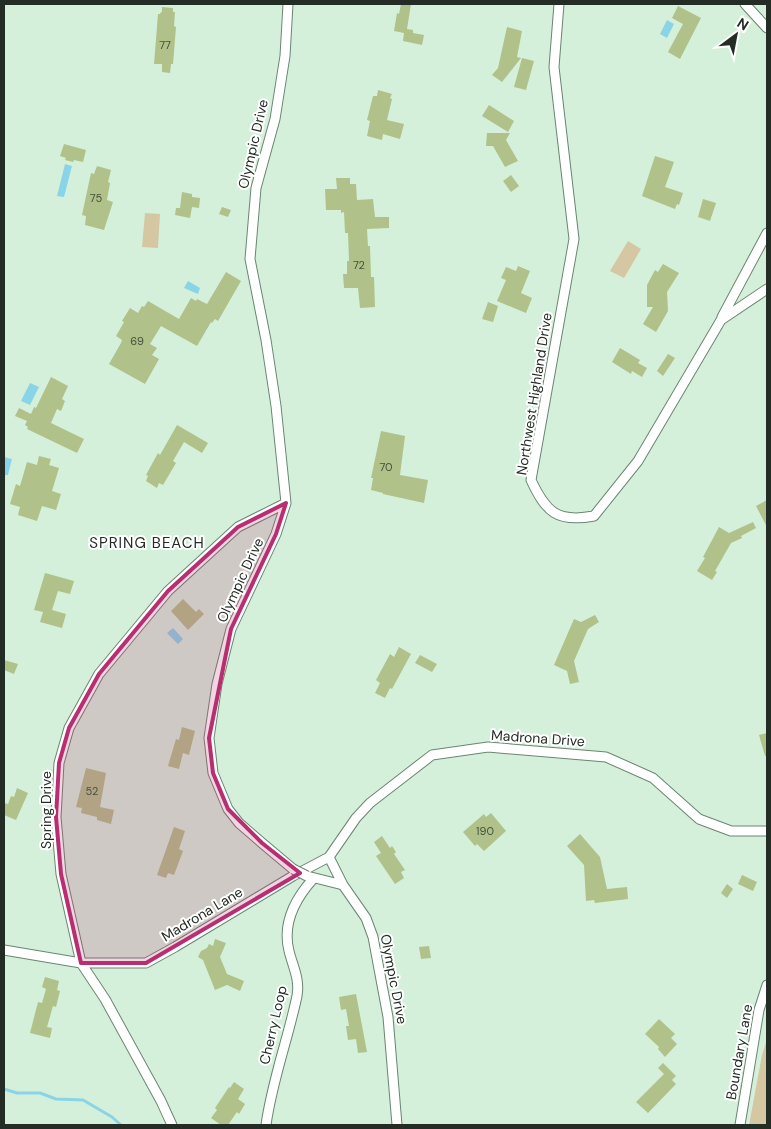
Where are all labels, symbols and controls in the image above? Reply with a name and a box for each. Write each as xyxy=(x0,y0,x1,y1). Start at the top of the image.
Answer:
north arrow xyxy=(711,10,761,60)
text: N xyxy=(734,14,752,34)
house number: 77 xyxy=(159,38,171,52)
street label: Olympic Drive xyxy=(234,97,272,190)
house number: 75 xyxy=(90,191,102,205)
house number: 72 xyxy=(353,258,365,272)
street label: Northwest Highland Drive xyxy=(512,311,556,476)
house number: 69 xyxy=(130,334,144,348)
house number: 70 xyxy=(379,460,393,474)
district label: SPRING BEACH xyxy=(89,533,205,553)
street label: Olympic Drive xyxy=(213,535,267,625)
street label: Madrona Drive xyxy=(491,726,586,750)
street label: Spring Drive xyxy=(37,771,55,849)
house number: 52 xyxy=(86,784,98,798)
house number: 190 xyxy=(476,824,494,838)
street label: Madrona Lane xyxy=(158,883,246,945)
street label: Olympic Drive xyxy=(376,933,412,1026)
street label: Cherry Loop xyxy=(255,984,291,1066)
street label: Boundary Lane xyxy=(722,1003,756,1101)

